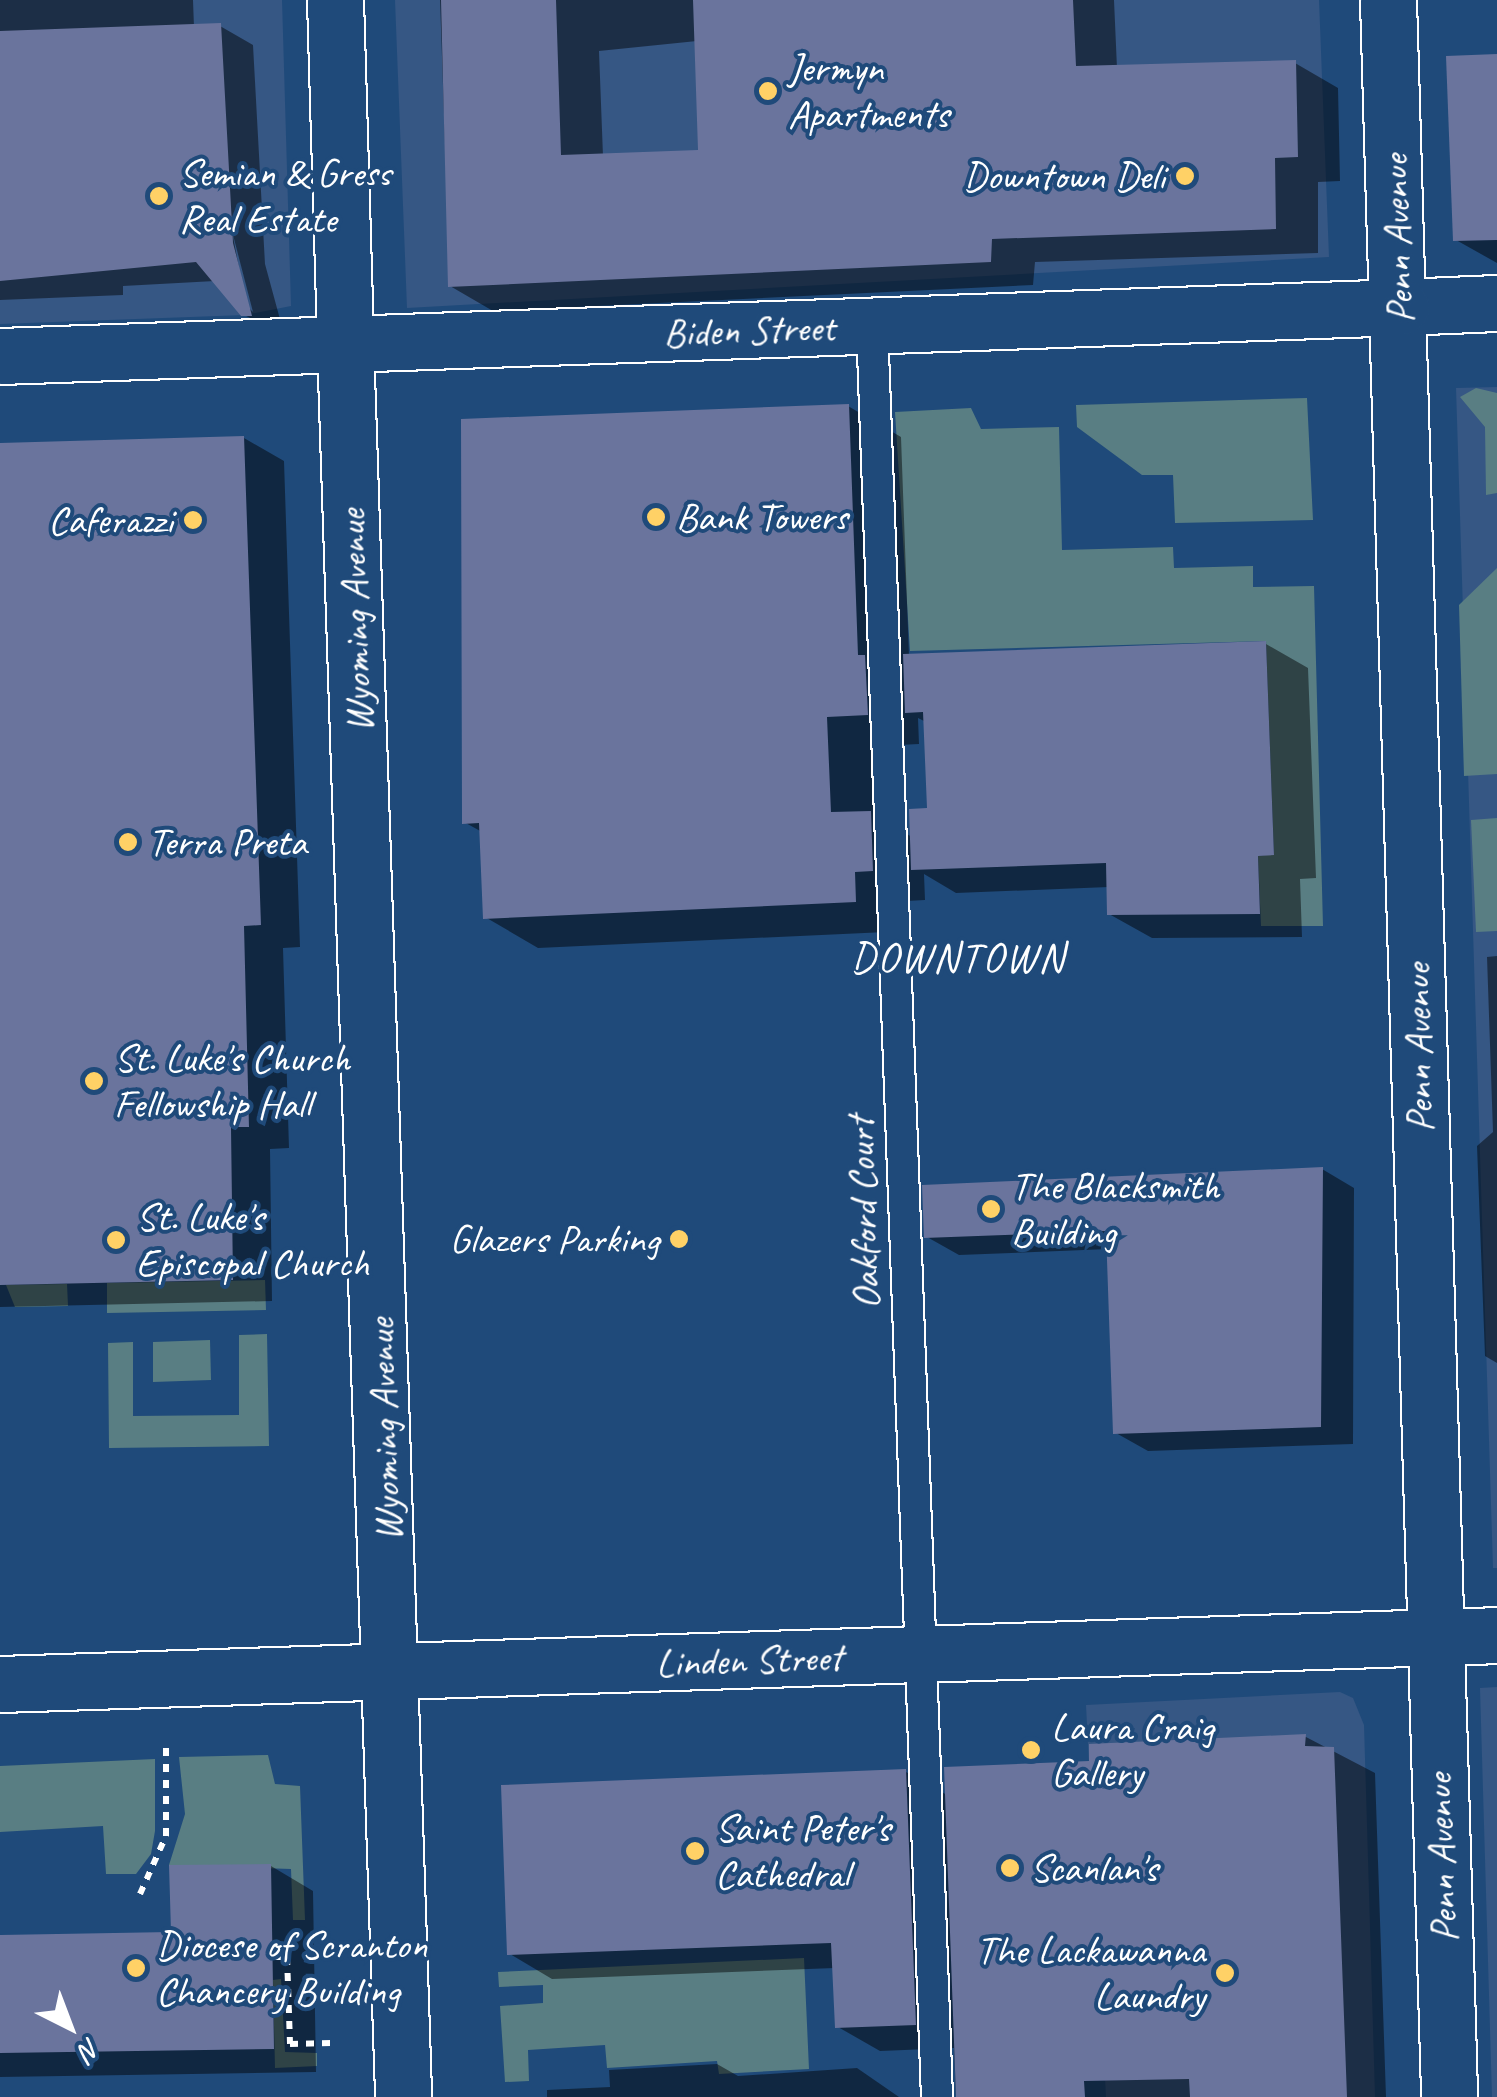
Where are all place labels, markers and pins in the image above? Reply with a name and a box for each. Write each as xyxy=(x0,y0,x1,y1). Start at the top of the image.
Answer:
place label: Jermyn Apartments xyxy=(788,44,949,138)
marker: Jermyn Apartments xyxy=(757,80,779,102)
place label: Semian & Gress Real Estate xyxy=(179,149,391,243)
place label: Downtown Deli xyxy=(962,152,1165,200)
marker: Downtown Deli xyxy=(1174,165,1196,187)
marker: Semian & Gress Real Estate xyxy=(148,185,170,207)
place label: Bank Towers xyxy=(676,493,847,541)
place label: Caferazzi xyxy=(48,496,173,544)
marker: Bank Towers xyxy=(645,506,667,528)
marker: Caferazzi xyxy=(182,509,204,531)
place label: Terra Preta xyxy=(148,818,305,866)
marker: Terra Preta xyxy=(117,831,139,853)
place label: St. Luke's Church Fellowship Hall xyxy=(114,1034,351,1128)
marker: St. Luke's Church Fellowship Hall xyxy=(83,1070,105,1092)
place label: The Blacksmith Building xyxy=(1011,1162,1223,1256)
place label: St. Luke's Episcopal Church xyxy=(136,1193,371,1287)
marker: The Blacksmith Building xyxy=(980,1198,1002,1220)
place label: Glazers Parking xyxy=(448,1215,659,1263)
marker: Glazers Parking xyxy=(668,1228,690,1250)
marker: St. Luke's Episcopal Church xyxy=(105,1229,127,1251)
place label: Laura Craig Gallery xyxy=(1051,1703,1213,1797)
marker: Laura Craig Gallery xyxy=(1020,1739,1042,1761)
place label: Saint Peter's Cathedral xyxy=(715,1804,890,1898)
marker: Saint Peter's Cathedral xyxy=(684,1840,706,1862)
place label: Scanlan's xyxy=(1030,1844,1157,1892)
marker: Scanlan's xyxy=(999,1857,1021,1879)
place label: Diocese of Scranton Chancery Building xyxy=(156,1921,428,2015)
place label: The Lackawanna Laundry xyxy=(975,1926,1205,2020)
marker: Diocese of Scranton Chancery Building xyxy=(125,1957,147,1979)
marker: The Lackawanna Laundry xyxy=(1214,1962,1236,1984)

